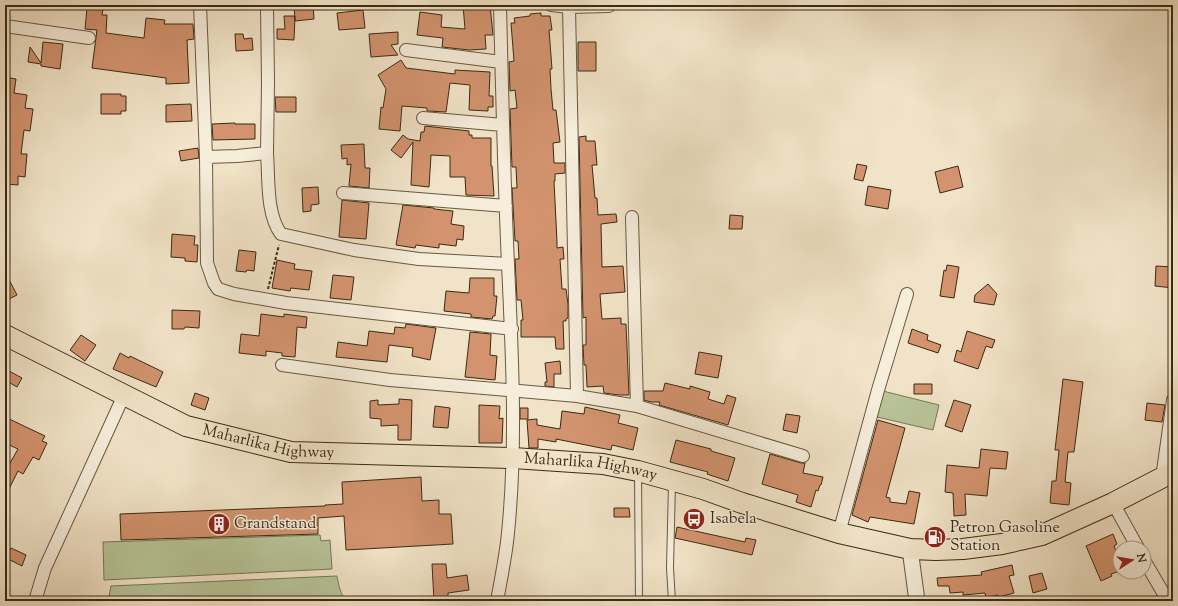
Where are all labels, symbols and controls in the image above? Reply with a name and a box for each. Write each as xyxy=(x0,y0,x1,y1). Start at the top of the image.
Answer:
street label: Maharlika Highway xyxy=(200,419,335,465)
street label: Maharlika Highway xyxy=(523,447,660,487)
bus stop icon: Isabela xyxy=(681,506,707,532)
place label: Isabela xyxy=(710,508,757,531)
building icon: Grandstand xyxy=(206,511,232,537)
place label: Grandstand xyxy=(234,513,316,536)
place label: Petron Gasoline Station xyxy=(950,517,1060,558)
fuel station icon: Petron Gasoline Station xyxy=(922,524,948,550)
north arrow xyxy=(1112,540,1152,580)
text: N xyxy=(1132,551,1150,564)

